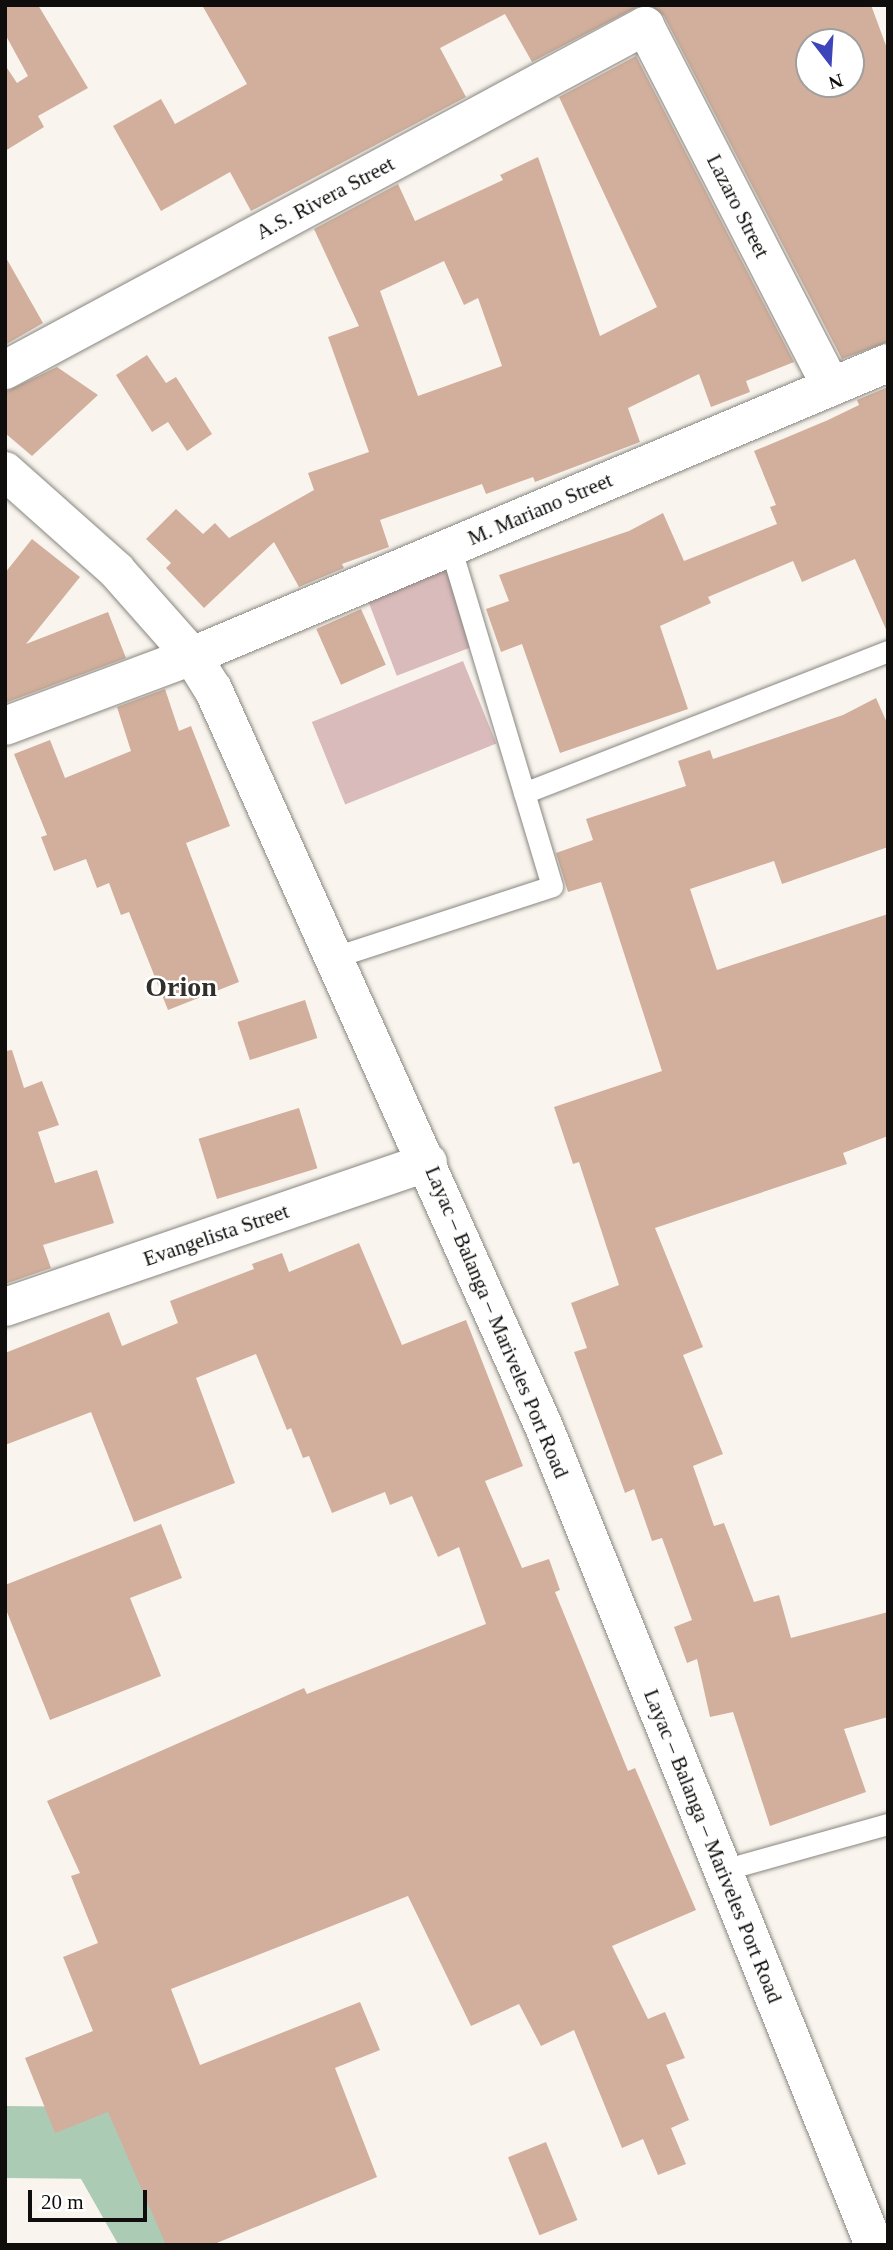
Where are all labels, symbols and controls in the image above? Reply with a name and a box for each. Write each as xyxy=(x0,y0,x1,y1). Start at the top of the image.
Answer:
north arrow xyxy=(795,28,865,98)
text: N xyxy=(826,70,845,94)
street label: Lazaro Street xyxy=(701,150,775,262)
street label: A.S. Rivera Street xyxy=(252,151,398,245)
street label: M. Mariano Street xyxy=(464,467,616,551)
district label: Orion xyxy=(145,970,217,1004)
street label: Layac – Balanga – Mariveles Port Road xyxy=(420,1162,574,1482)
street label: Evangelista Street xyxy=(140,1198,292,1272)
street label: Layac – Balanga – Mariveles Port Road xyxy=(638,1686,788,2006)
scale bar xyxy=(32,2176,150,2220)
text: 20 m xyxy=(41,2190,84,2214)

